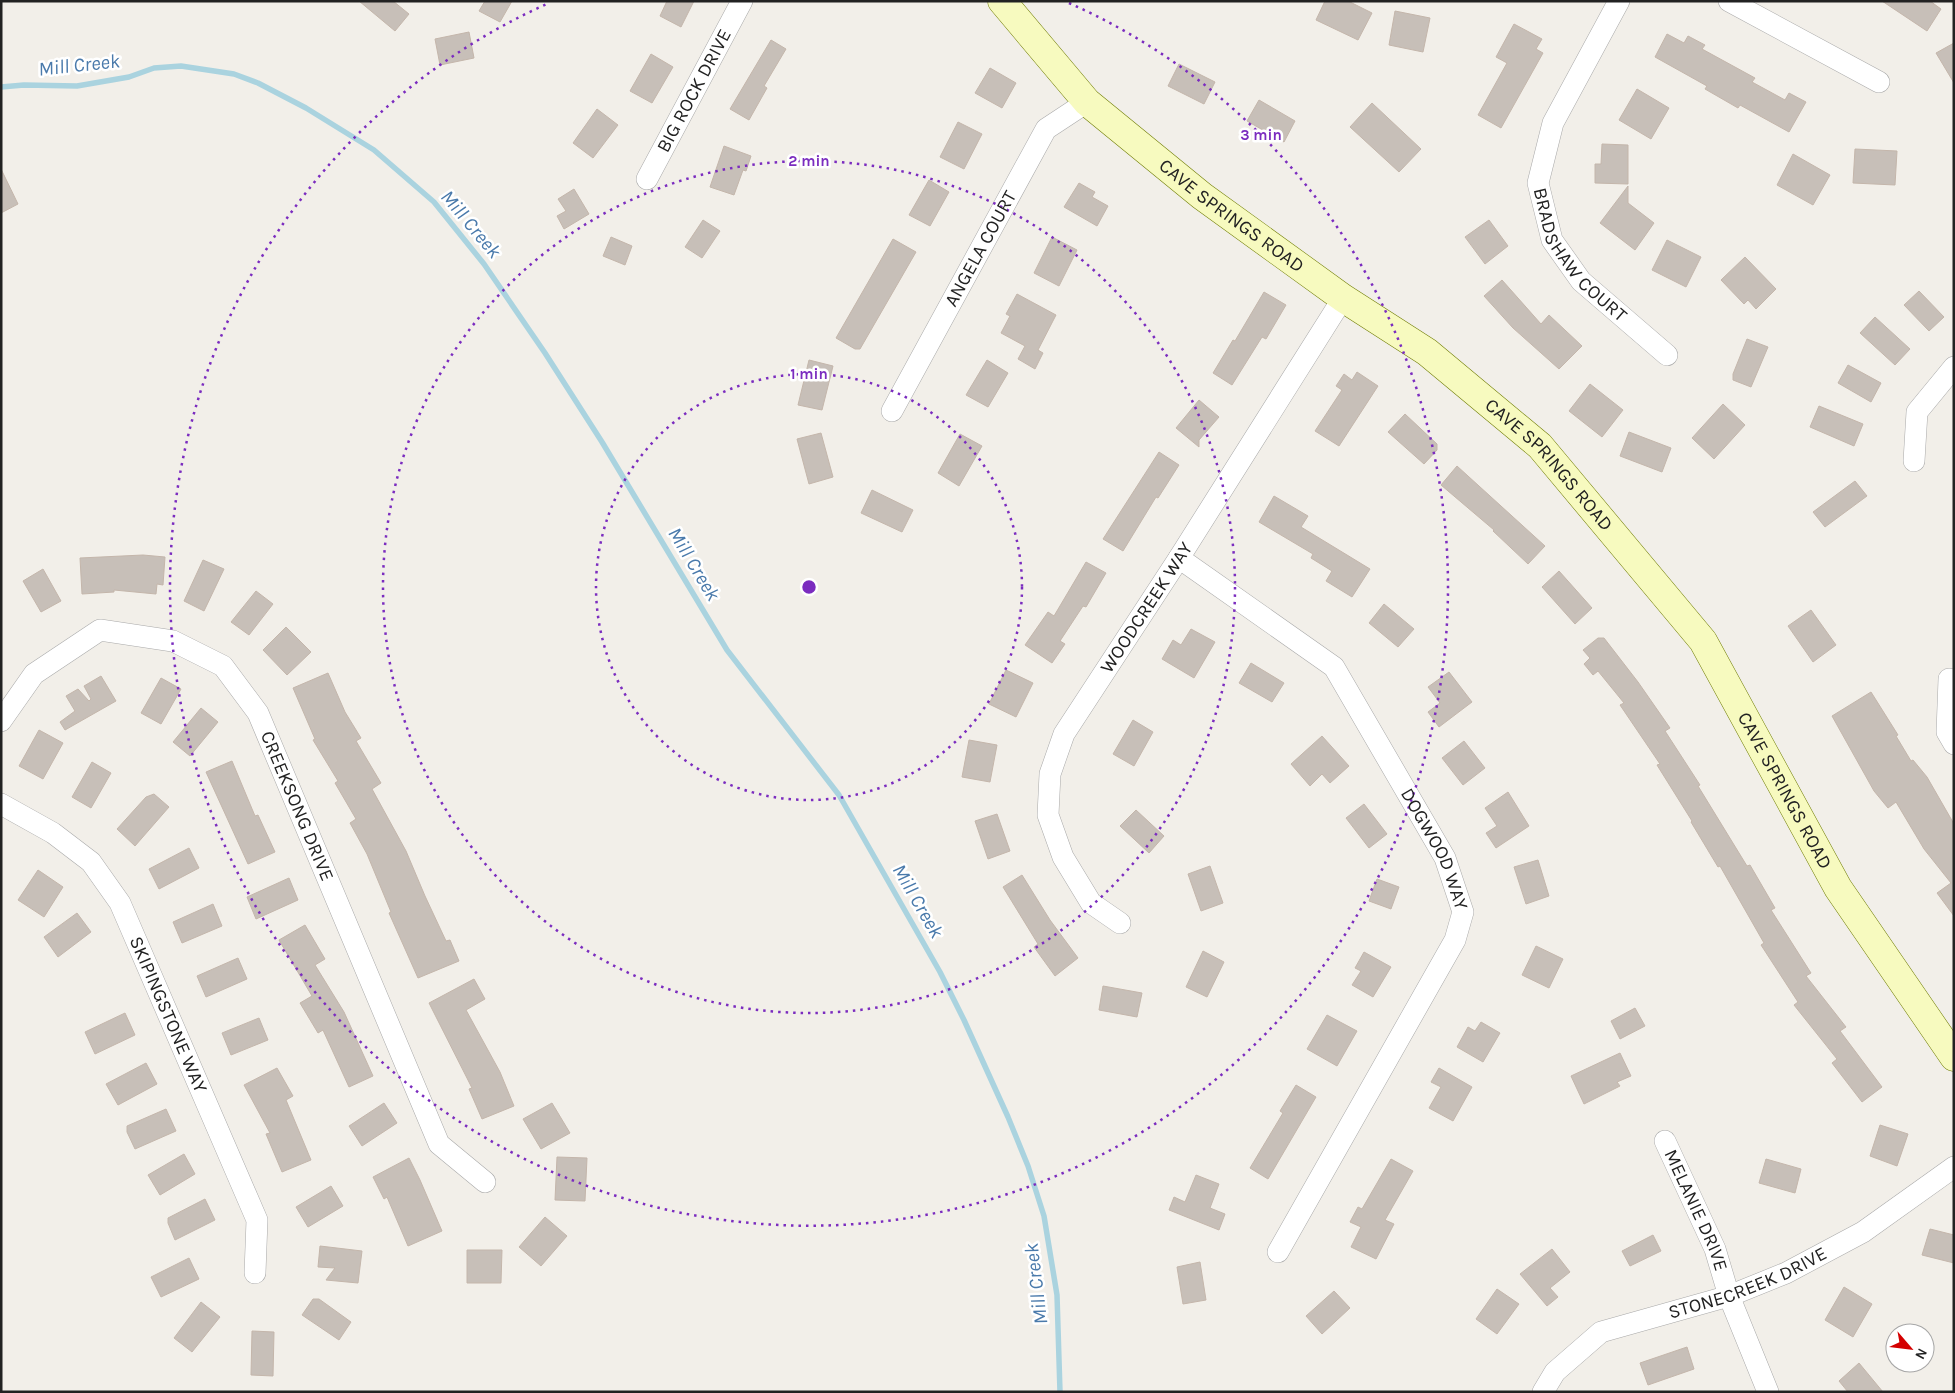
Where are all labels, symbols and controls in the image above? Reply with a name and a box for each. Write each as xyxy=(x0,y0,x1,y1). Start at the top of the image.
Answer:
street label: BIG ROCK DRIVE xyxy=(652,25,736,156)
water label: Mill Creek xyxy=(37,49,122,81)
text: 3 min xyxy=(1240,126,1282,144)
text: 2 min xyxy=(788,152,830,170)
street label: CAVE SPRINGS ROAD xyxy=(1155,154,1308,277)
water label: Mill Creek xyxy=(436,185,507,263)
street label: BRADSHAW COURT xyxy=(1529,185,1632,327)
street label: ANGELA COURT xyxy=(940,186,1021,310)
text: 1 min xyxy=(790,365,828,383)
street label: CAVE SPRINGS ROAD xyxy=(1481,394,1617,535)
water label: Mill Creek xyxy=(663,523,725,606)
street label: WOODCREEK WAY xyxy=(1096,538,1198,677)
centre of rings xyxy=(800,578,818,596)
street label: CAVE SPRINGS ROAD xyxy=(1733,708,1837,873)
street label: CREEKSONG DRIVE xyxy=(256,728,338,884)
street label: DOGWOOD WAY xyxy=(1396,784,1473,913)
water label: Mill Creek xyxy=(888,860,949,943)
street label: SKIPINGSTONE WAY xyxy=(125,933,212,1097)
street label: MELANIE DRIVE xyxy=(1659,1146,1732,1274)
water label: Mill Creek xyxy=(1020,1241,1052,1326)
street label: STONECREEK DRIVE xyxy=(1666,1242,1831,1324)
north arrow xyxy=(1885,1323,1935,1373)
text: N xyxy=(1911,1345,1931,1362)

